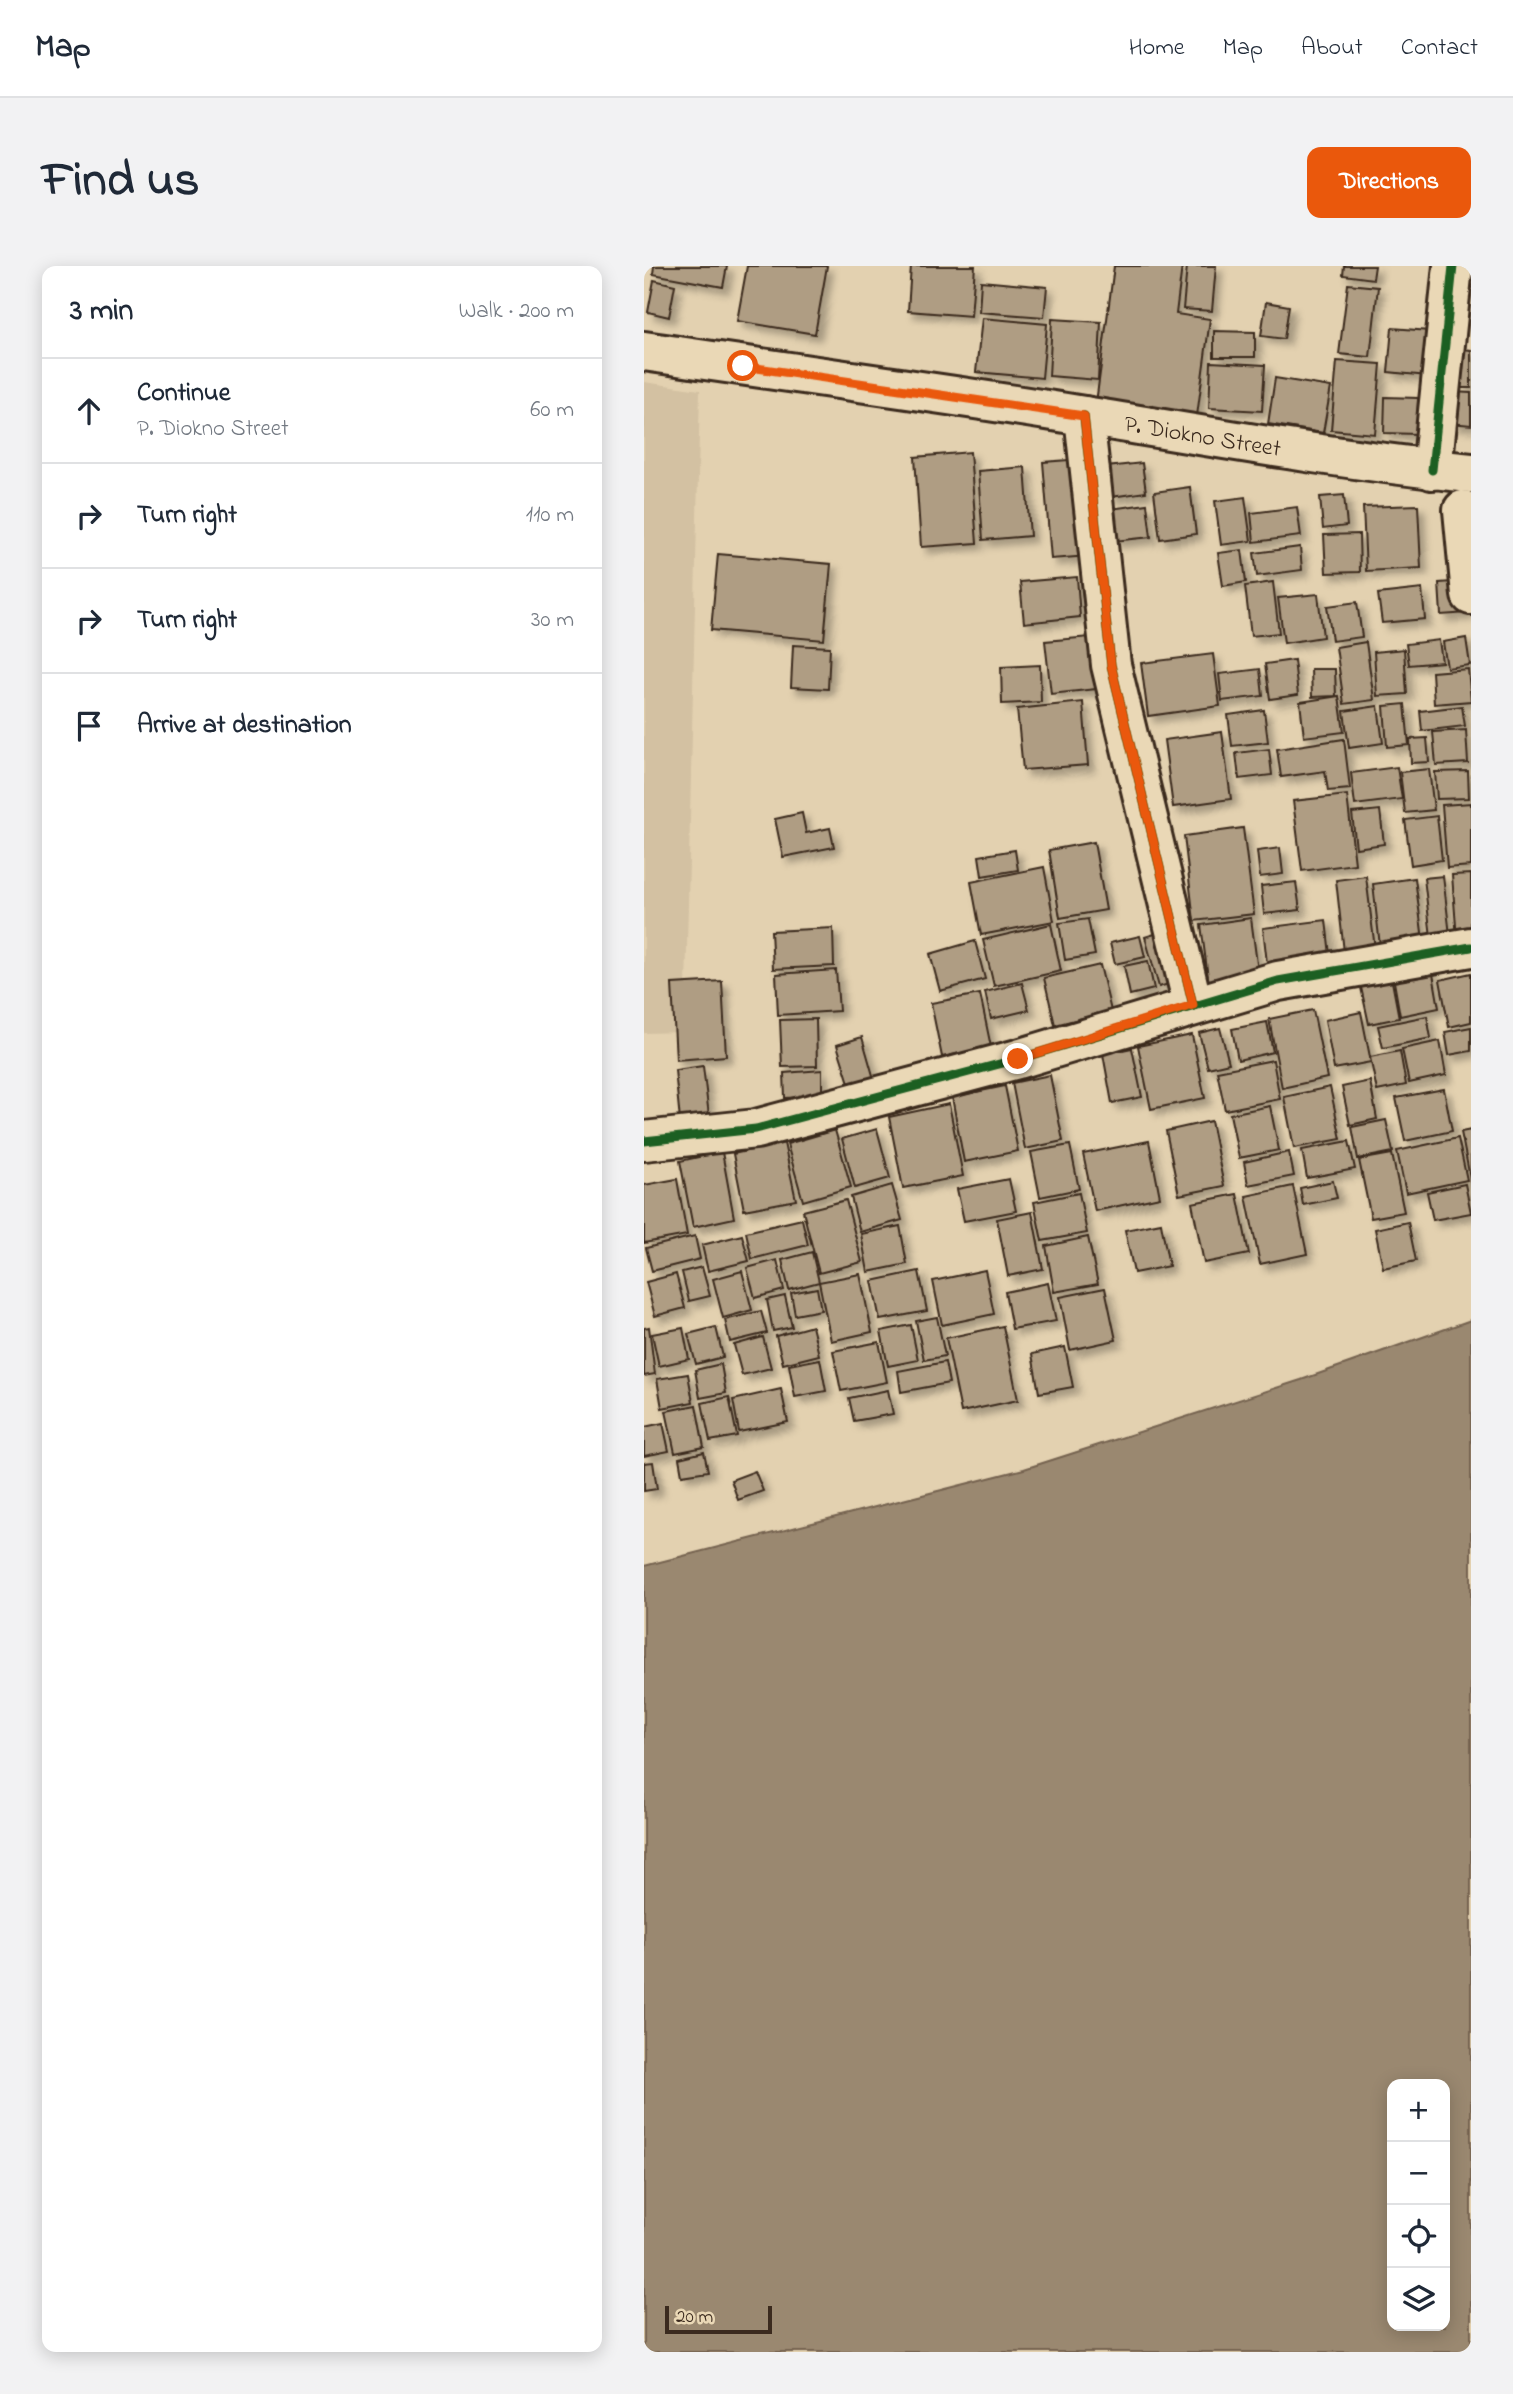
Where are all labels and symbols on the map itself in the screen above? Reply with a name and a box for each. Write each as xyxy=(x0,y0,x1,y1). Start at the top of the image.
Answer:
route start xyxy=(727,350,758,381)
street label: P. Diokno Street xyxy=(1121,408,1283,468)
route end xyxy=(1002,1043,1033,1074)
scale bar xyxy=(665,2303,772,2335)

